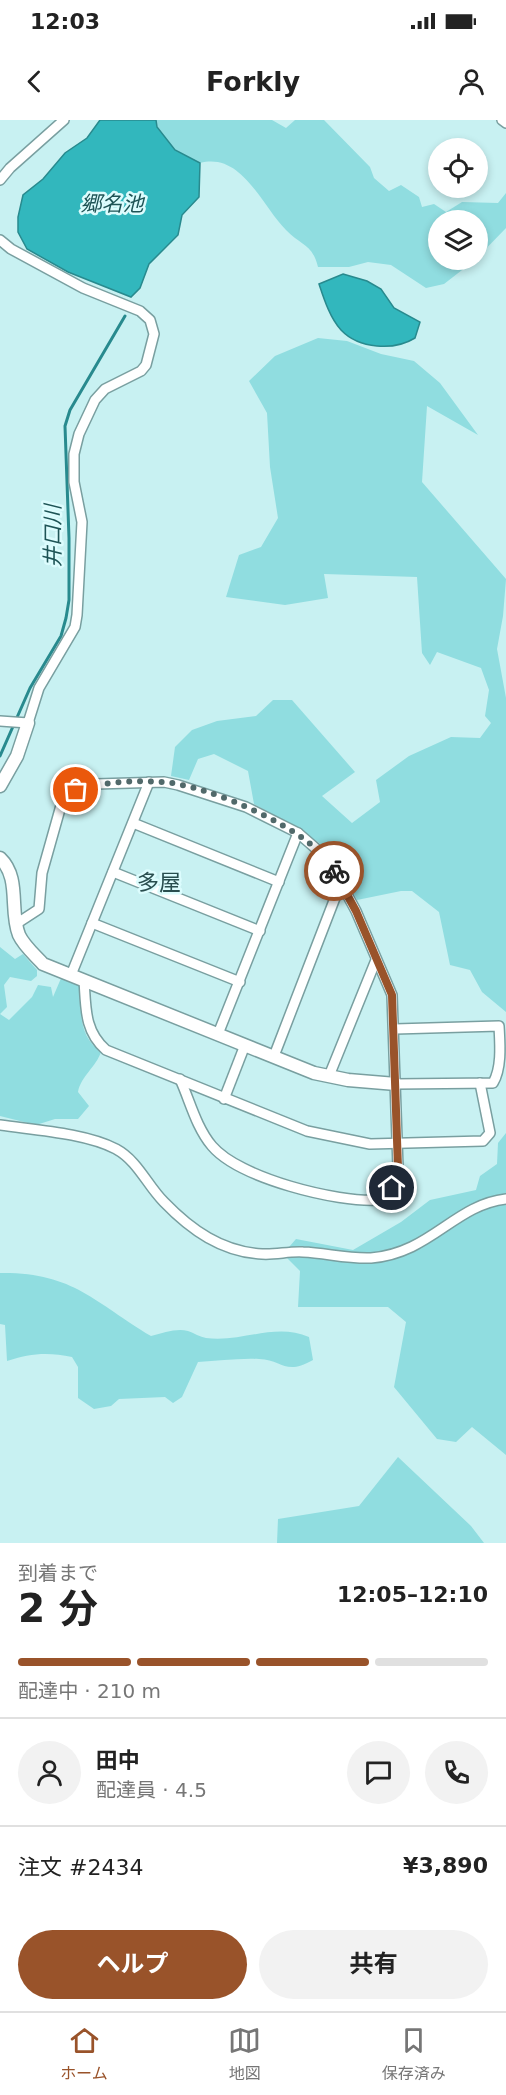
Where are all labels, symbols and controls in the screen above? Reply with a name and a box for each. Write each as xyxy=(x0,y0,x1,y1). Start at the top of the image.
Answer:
text: 12:03 xyxy=(30,9,100,34)
icon: back xyxy=(18,65,51,98)
icon: person xyxy=(455,65,488,98)
text: Forkly xyxy=(206,66,300,97)
map controls xyxy=(428,138,488,270)
button: locate xyxy=(428,138,488,198)
water label: 郷名池 xyxy=(81,192,145,216)
button: layers xyxy=(428,210,488,270)
water label: 井口川 xyxy=(41,503,65,568)
pin xyxy=(50,764,101,815)
icon: bag xyxy=(59,773,92,806)
courier xyxy=(304,841,364,901)
icon: bike xyxy=(318,855,351,888)
district label: 多屋 xyxy=(137,870,181,895)
pin xyxy=(366,1162,417,1213)
icon: home xyxy=(375,1171,408,1204)
text: 到着まで xyxy=(18,1561,98,1585)
text: 12:05–12:10 xyxy=(337,1582,488,1607)
text: 2 分 xyxy=(18,1586,98,1631)
text: 配達中 · 210 m xyxy=(18,1679,161,1703)
button: person xyxy=(18,1741,81,1804)
button: chat xyxy=(347,1741,410,1804)
button: phone xyxy=(425,1741,488,1804)
text: 田中 xyxy=(96,1748,140,1773)
text: 配達員 · 4.5 xyxy=(96,1778,207,1802)
text: ¥3,890 xyxy=(403,1853,488,1878)
text: 注文 #2434 xyxy=(18,1855,143,1880)
button: ヘルプ xyxy=(18,1930,247,1999)
button: 共有 xyxy=(259,1930,488,1999)
tab: ホーム xyxy=(60,2024,108,2084)
tab: 地図 xyxy=(228,2024,261,2084)
tab: 保存済み xyxy=(382,2024,446,2084)

